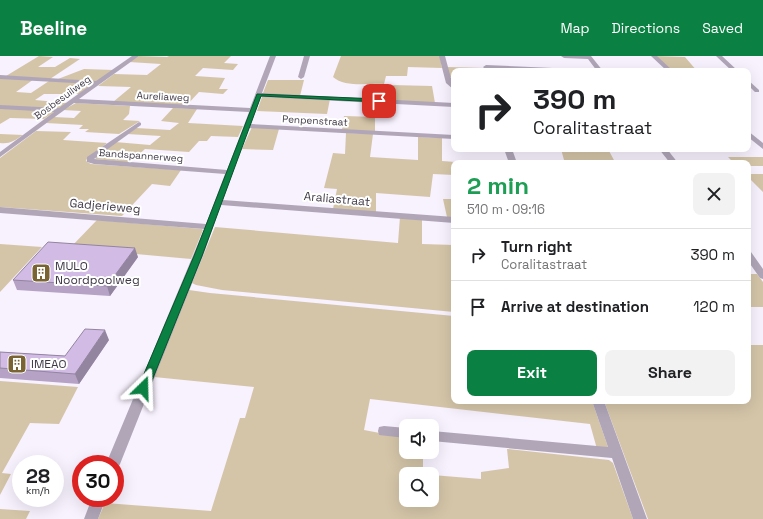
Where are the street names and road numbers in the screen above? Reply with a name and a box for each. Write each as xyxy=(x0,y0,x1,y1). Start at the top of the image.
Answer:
street label: Bosbesuilweg xyxy=(31,72,93,122)
street label: Aureliaweg xyxy=(136,89,190,104)
street label: Penpenstraat xyxy=(282,112,348,129)
street label: Bandspannerweg xyxy=(98,146,184,165)
street label: Araliastraat xyxy=(303,188,371,210)
street label: Gadjerieweg xyxy=(69,195,141,217)

